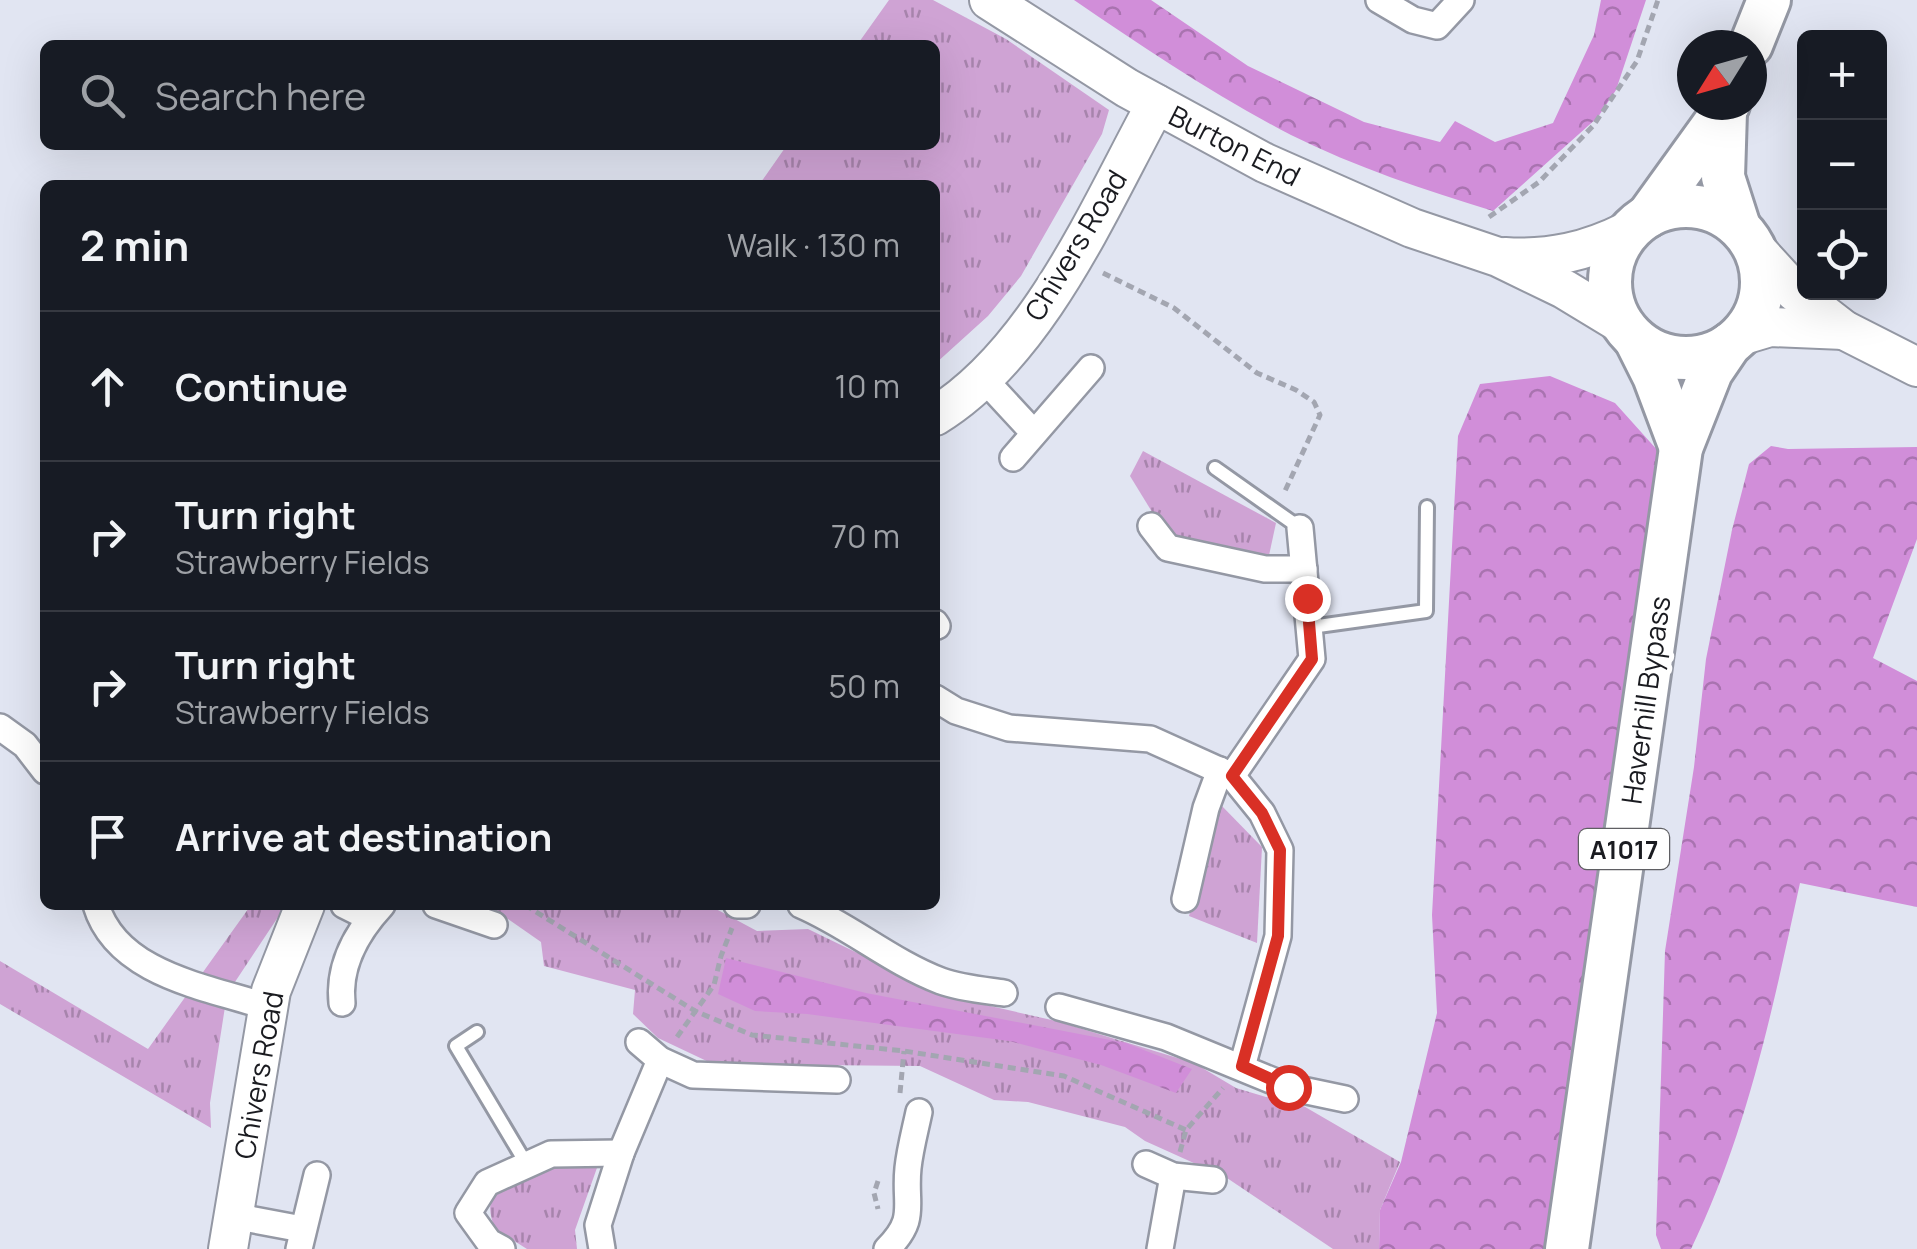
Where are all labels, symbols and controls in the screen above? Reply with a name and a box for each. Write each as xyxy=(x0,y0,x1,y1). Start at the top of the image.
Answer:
north arrow xyxy=(1677,30,1767,120)
map controls xyxy=(1797,30,1887,300)
button: + xyxy=(1797,30,1887,120)
search box xyxy=(40,40,940,150)
icon: search xyxy=(75,68,130,123)
text: Search here xyxy=(155,69,366,121)
street label: Burton End xyxy=(1163,96,1307,194)
button: − xyxy=(1797,120,1887,210)
street label: Chivers Road xyxy=(1015,163,1135,327)
button: locate xyxy=(1797,210,1887,300)
text: 2 min xyxy=(80,216,189,274)
text: Walk · 130 m xyxy=(727,223,900,267)
icon: ahead xyxy=(80,359,135,414)
text: Continue xyxy=(175,360,348,412)
text: 10 m xyxy=(834,364,900,408)
text: Turn right xyxy=(175,488,356,540)
icon: right xyxy=(80,509,135,564)
text: 70 m xyxy=(831,514,900,558)
text: Strawberry Fields xyxy=(175,540,429,584)
route end xyxy=(1285,576,1331,622)
street label: Haverhill Bypass xyxy=(1612,594,1678,806)
text: Turn right xyxy=(175,638,356,690)
icon: right xyxy=(80,659,135,714)
text: 50 m xyxy=(828,664,900,708)
text: Strawberry Fields xyxy=(175,690,429,734)
icon: arrive xyxy=(80,809,135,864)
text: Arrive at destination xyxy=(175,810,552,862)
road number: A1017 xyxy=(1579,829,1669,869)
street label: Chivers Road xyxy=(225,988,291,1162)
route start xyxy=(1266,1065,1312,1111)

